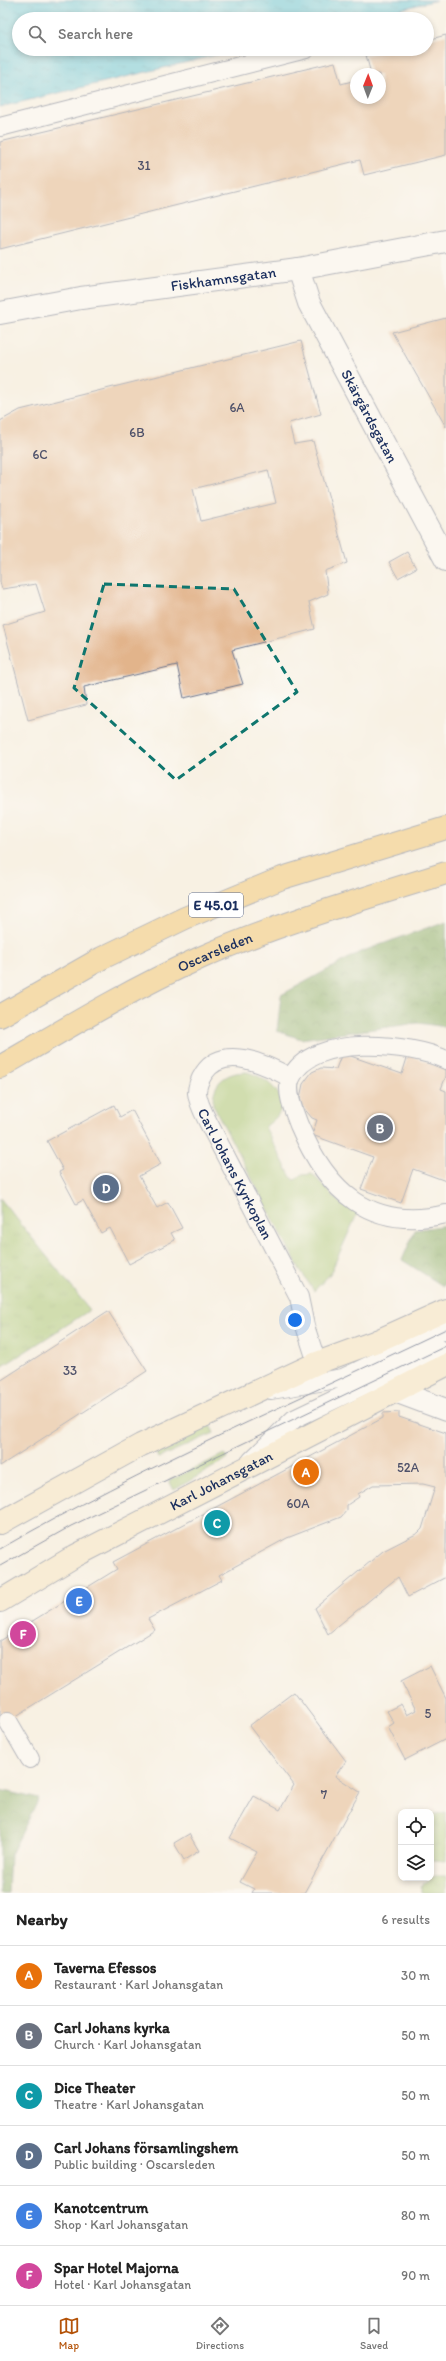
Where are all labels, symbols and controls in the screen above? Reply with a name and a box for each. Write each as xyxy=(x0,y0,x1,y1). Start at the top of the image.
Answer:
search box xyxy=(12,12,434,56)
icon: search xyxy=(26,23,48,45)
text: Search here xyxy=(58,25,133,43)
north arrow xyxy=(350,68,386,104)
house number: 31 xyxy=(137,158,151,173)
street label: Fiskhamnsgatan xyxy=(170,263,278,295)
street label: Skärgårdsgatan xyxy=(337,366,402,466)
house number: 6A xyxy=(229,400,245,415)
house number: 6B xyxy=(129,425,145,440)
house number: 6C xyxy=(32,447,48,462)
road number: E 45.01 xyxy=(189,893,243,917)
street label: Oscarsleden xyxy=(174,928,256,976)
street label: Carl Johans Kyrkoplan xyxy=(194,1105,276,1242)
pin: B xyxy=(367,1113,393,1143)
pin: D xyxy=(93,1173,119,1203)
your location xyxy=(285,1310,305,1330)
house number: 33 xyxy=(63,1363,77,1378)
street label: Karl Johansgatan xyxy=(167,1447,276,1515)
pin: A xyxy=(293,1457,319,1487)
house number: 52A xyxy=(397,1460,420,1475)
house number: 60A xyxy=(286,1496,310,1511)
pin: C xyxy=(204,1508,230,1538)
pin: E xyxy=(66,1586,92,1616)
pin: F xyxy=(10,1619,36,1649)
house number: 5 xyxy=(425,1706,432,1721)
house number: 7 xyxy=(321,1787,328,1802)
map controls xyxy=(398,1809,434,1881)
button: locate xyxy=(398,1809,434,1845)
button: layers xyxy=(398,1845,434,1881)
text: Nearby xyxy=(16,1909,68,1929)
text: 6 results xyxy=(382,1912,430,1927)
text: Taverna Efessos xyxy=(54,1959,157,1977)
text: A xyxy=(25,1968,33,1983)
text: 30 m xyxy=(401,1968,430,1983)
text: Restaurant · Karl Johansgatan xyxy=(54,1977,223,1992)
text: Carl Johans kyrka xyxy=(54,2019,170,2037)
text: B xyxy=(25,2028,33,2043)
text: 50 m xyxy=(401,2028,430,2043)
text: Church · Karl Johansgatan xyxy=(54,2037,201,2052)
text: Dice Theater xyxy=(54,2079,135,2097)
text: C xyxy=(25,2088,33,2103)
text: 50 m xyxy=(401,2088,430,2103)
text: Theatre · Karl Johansgatan xyxy=(54,2097,204,2112)
text: Carl Johans församlingshem xyxy=(54,2139,238,2157)
text: D xyxy=(25,2148,33,2163)
text: 50 m xyxy=(401,2148,430,2163)
text: Public building · Oscarsleden xyxy=(54,2157,215,2172)
text: Kanotcentrum xyxy=(54,2199,148,2217)
text: E xyxy=(25,2208,33,2223)
text: 80 m xyxy=(401,2208,430,2223)
text: Shop · Karl Johansgatan xyxy=(54,2217,188,2232)
text: Spar Hotel Majorna xyxy=(54,2259,179,2277)
text: F xyxy=(26,2268,32,2283)
text: 90 m xyxy=(401,2268,430,2283)
text: Hotel · Karl Johansgatan xyxy=(54,2277,191,2292)
tab: Map xyxy=(58,2315,80,2352)
tab: Directions xyxy=(196,2315,244,2352)
tab: Saved xyxy=(360,2315,388,2352)

